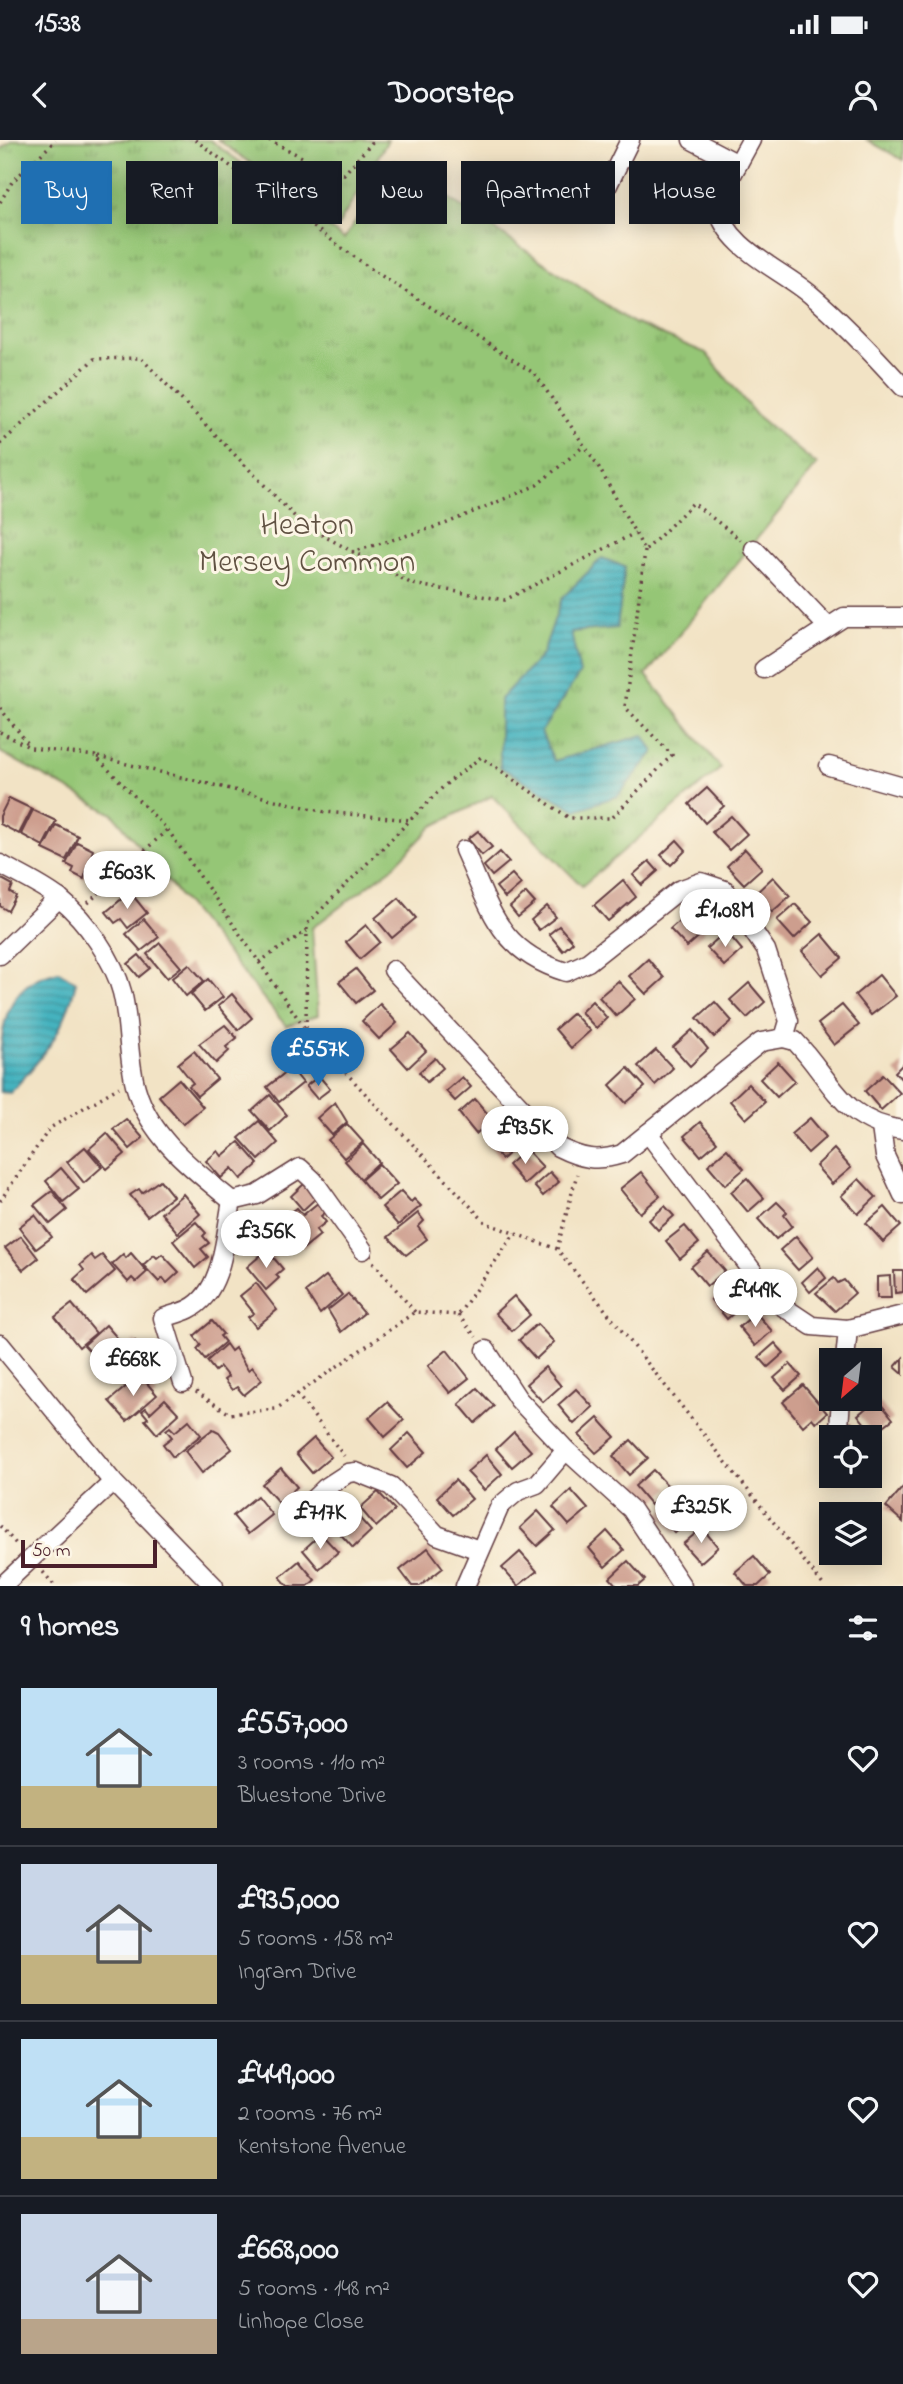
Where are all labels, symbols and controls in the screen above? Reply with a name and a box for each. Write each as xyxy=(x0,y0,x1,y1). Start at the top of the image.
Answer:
text: 15:38 xyxy=(35,6,81,44)
text: Doorstep xyxy=(389,71,514,118)
icon: back xyxy=(21,76,59,114)
icon: person xyxy=(844,76,882,114)
chip: Buy xyxy=(21,161,112,224)
chip: Rent xyxy=(126,161,218,224)
chip: Filters xyxy=(232,161,342,224)
chip: New xyxy=(356,161,447,224)
chip: Apartment xyxy=(461,161,615,224)
chip: House xyxy=(629,161,740,224)
park label: Heaton Mersey Common xyxy=(199,503,415,587)
pin: £603K xyxy=(78,852,176,911)
text: £603K xyxy=(99,857,155,890)
pin: £1.08M xyxy=(668,890,782,949)
text: £1.08M xyxy=(695,895,755,928)
pin: £557K xyxy=(269,1028,367,1088)
text: £557K xyxy=(287,1034,349,1067)
pin: £935K xyxy=(476,1107,574,1166)
text: £935K xyxy=(497,1112,553,1145)
pin: £356K xyxy=(217,1210,315,1270)
text: £356K xyxy=(237,1216,295,1249)
pin: £449K xyxy=(706,1270,804,1329)
text: £449K xyxy=(729,1275,781,1308)
pin: £668K xyxy=(84,1338,182,1398)
text: £668K xyxy=(106,1344,160,1377)
north arrow xyxy=(819,1348,882,1410)
map controls xyxy=(819,1348,882,1565)
button: locate xyxy=(819,1425,882,1488)
pin: £325K xyxy=(652,1486,750,1545)
text: £325K xyxy=(671,1491,731,1524)
pin: £717K xyxy=(271,1492,369,1551)
text: £717K xyxy=(294,1497,346,1530)
button: layers xyxy=(819,1502,882,1565)
scale bar xyxy=(21,1537,158,1569)
text: 50 m xyxy=(32,1538,71,1565)
text: 9 homes xyxy=(21,1606,119,1650)
icon: filters xyxy=(844,1609,882,1647)
text: £557,000 xyxy=(238,1703,348,1747)
icon: home xyxy=(77,1716,161,1800)
icon: heart xyxy=(844,1739,882,1777)
text: 3 rooms · 110 m² xyxy=(238,1747,385,1780)
text: Bluestone Drive xyxy=(238,1780,386,1813)
text: £935,000 xyxy=(238,1879,340,1923)
icon: home xyxy=(77,1892,161,1976)
icon: heart xyxy=(844,1915,882,1953)
text: 5 rooms · 158 m² xyxy=(238,1923,393,1956)
text: Ingram Drive xyxy=(238,1956,356,1989)
text: £449,000 xyxy=(238,2054,335,2098)
icon: home xyxy=(77,2067,161,2151)
icon: heart xyxy=(844,2090,882,2128)
text: 2 rooms · 76 m² xyxy=(238,2098,382,2131)
text: Kentstone Avenue xyxy=(238,2131,406,2164)
text: £668,000 xyxy=(238,2229,339,2273)
icon: home xyxy=(77,2242,161,2326)
icon: heart xyxy=(844,2265,882,2303)
text: 5 rooms · 148 m² xyxy=(238,2273,390,2306)
text: Linhope Close xyxy=(238,2306,364,2339)

